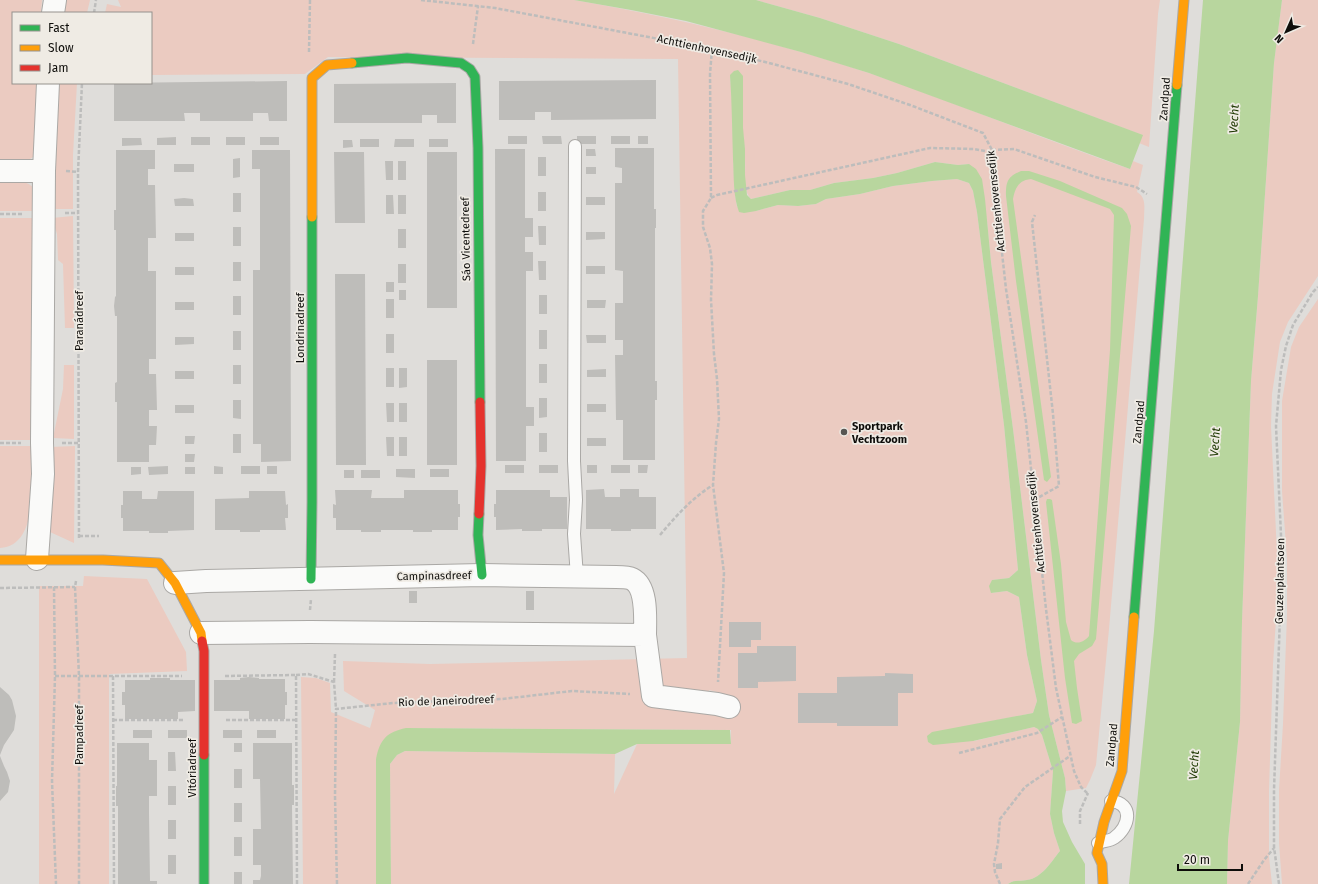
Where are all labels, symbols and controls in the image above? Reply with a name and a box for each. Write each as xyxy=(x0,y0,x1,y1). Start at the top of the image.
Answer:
legend xyxy=(12,12,152,84)
north arrow xyxy=(1266,12,1306,52)
text: Fast xyxy=(48,21,70,35)
street label: Achttienhovensedijk xyxy=(656,32,758,66)
text: N xyxy=(1272,32,1286,46)
text: Slow xyxy=(48,41,74,55)
text: Jam xyxy=(48,61,68,75)
street label: Zandpad xyxy=(1157,77,1173,121)
water label: Vecht xyxy=(1226,103,1242,134)
street label: Achttienhovensedijk xyxy=(984,149,1008,252)
street label: Sáo Vicentedreef xyxy=(459,196,473,281)
street label: Paranádreef xyxy=(73,290,86,351)
street label: Londrinadreef xyxy=(294,291,307,363)
street label: Zandpad xyxy=(1131,400,1147,444)
place label: Sportpark Vechtzoom xyxy=(851,420,907,446)
water label: Vecht xyxy=(1207,426,1223,457)
marker: Sportpark Vechtzoom xyxy=(839,427,849,437)
street label: Achttienhovensedijk xyxy=(1024,470,1048,573)
street label: Geuzenplantsoen xyxy=(1273,538,1287,624)
street label: Campinasdreef xyxy=(397,569,473,583)
street label: Rio de Janeirodreef xyxy=(398,693,495,709)
street label: Pampadreef xyxy=(73,704,86,765)
street label: Zandpad xyxy=(1104,723,1120,767)
street label: Vitóriadreef xyxy=(186,737,199,797)
water label: Vecht xyxy=(1186,749,1202,780)
scale bar xyxy=(1178,846,1242,872)
text: 20 m xyxy=(1184,853,1210,867)

